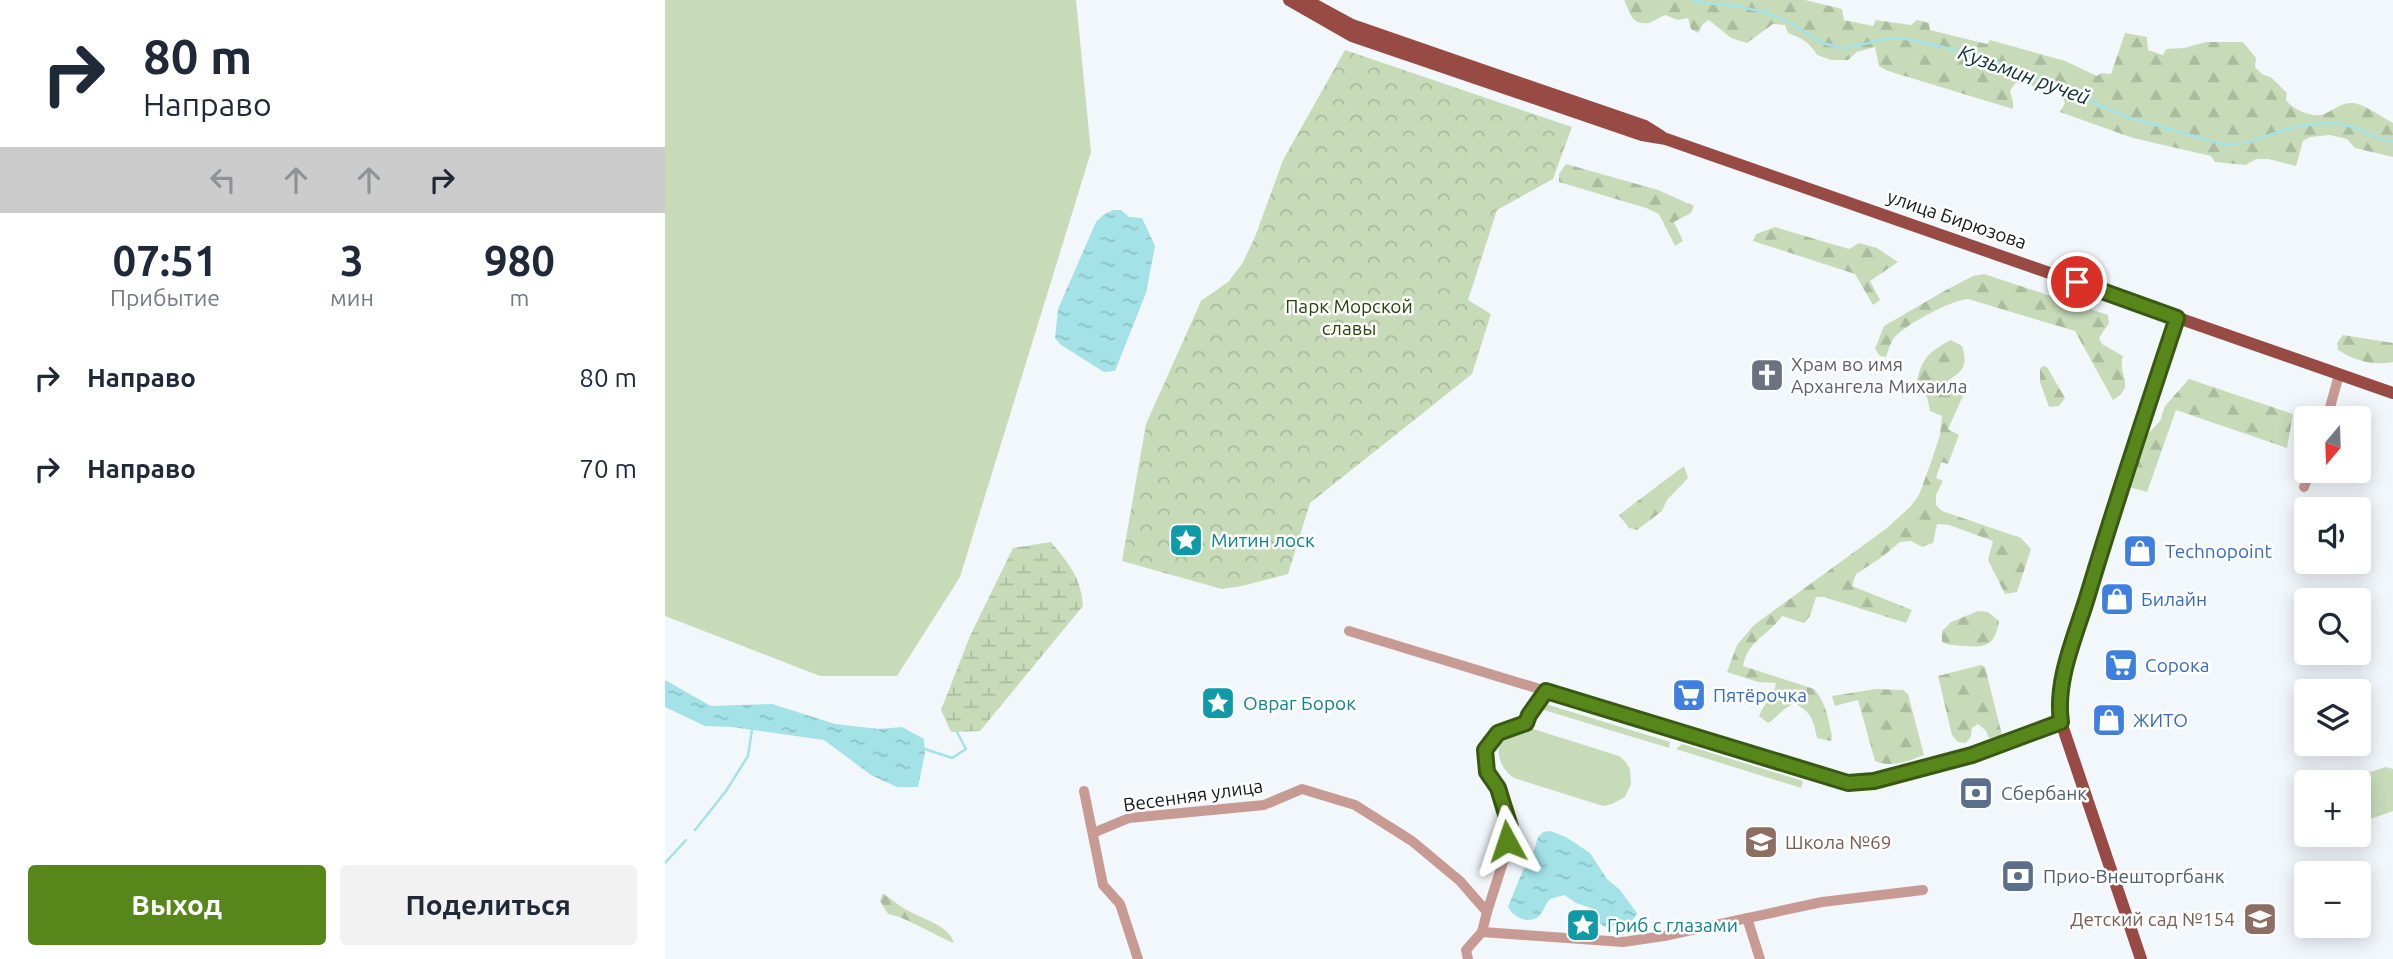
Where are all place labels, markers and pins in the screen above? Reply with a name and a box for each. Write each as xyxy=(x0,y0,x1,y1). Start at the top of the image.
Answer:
pin xyxy=(2047,252,2107,312)
place label: Храм во имя Архангела Михаила xyxy=(1791,353,1967,397)
church icon: Храм во имя Архангела Михаила xyxy=(1748,356,1786,394)
place icon: Митин лоск xyxy=(1167,521,1205,559)
place label: Митин лоск xyxy=(1211,529,1315,551)
shop icon: Technopoint xyxy=(2121,532,2159,570)
place label: Technopoint xyxy=(2165,540,2272,562)
shop icon: Билайн xyxy=(2098,580,2136,618)
place label: Билайн xyxy=(2141,588,2207,610)
supermarket icon: Сорока xyxy=(2102,646,2140,684)
place label: Сорока xyxy=(2145,654,2210,676)
supermarket icon: Пятёрочка xyxy=(1670,676,1708,714)
place icon: Овраг Борок xyxy=(1199,684,1237,722)
place label: Пятёрочка xyxy=(1713,684,1807,706)
place label: Овраг Борок xyxy=(1243,692,1356,714)
shop icon: ЖИТО xyxy=(2090,701,2128,739)
place label: ЖИТО xyxy=(2133,709,2188,731)
bank icon: Сбербанк xyxy=(1957,774,1995,812)
place label: Сбербанк xyxy=(2001,782,2087,804)
school or university icon: Школа №69 xyxy=(1742,823,1780,861)
place label: Школа №69 xyxy=(1785,831,1892,853)
bank icon: Прио-Внешторгбанк xyxy=(1999,857,2037,895)
place label: Прио-Внешторгбанк xyxy=(2043,865,2225,887)
school or university icon: Детский сад №154 xyxy=(2241,900,2279,938)
place icon: Гриб с глазами xyxy=(1564,906,1602,944)
place label: Детский сад №154 xyxy=(2070,908,2235,930)
place label: Гриб с глазами xyxy=(1607,914,1738,936)

